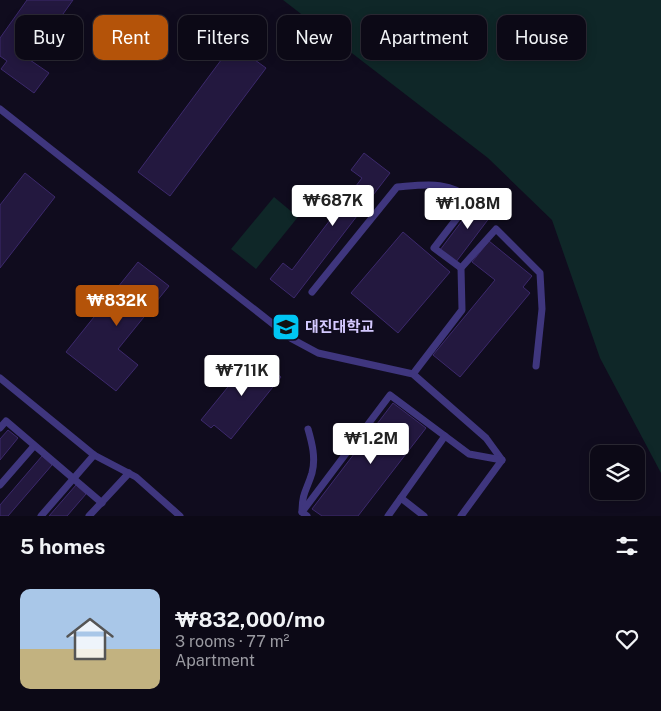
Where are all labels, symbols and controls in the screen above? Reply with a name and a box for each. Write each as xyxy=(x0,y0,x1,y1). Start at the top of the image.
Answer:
chip: Buy xyxy=(15,15,83,60)
chip: Rent xyxy=(93,15,168,60)
chip: Filters xyxy=(178,15,267,60)
chip: New xyxy=(277,15,351,60)
chip: Apartment xyxy=(361,15,487,60)
chip: House xyxy=(497,15,586,60)
pin: ₩687K xyxy=(298,184,368,227)
pin: ₩1.08M xyxy=(427,188,509,230)
text: ₩687K xyxy=(303,191,363,210)
text: ₩1.08M xyxy=(436,194,500,213)
pin: ₩832K xyxy=(82,284,152,327)
text: ₩832K xyxy=(87,291,147,310)
school or university icon: 대진대학교 xyxy=(271,312,301,342)
place label: 대진대학교 xyxy=(305,318,374,335)
pin: ₩711K xyxy=(207,354,277,397)
text: ₩711K xyxy=(215,361,269,380)
pin: ₩1.2M xyxy=(336,422,406,465)
text: ₩1.2M xyxy=(344,429,398,448)
map controls xyxy=(590,445,645,500)
button: layers xyxy=(590,445,645,500)
icon: filters xyxy=(613,532,641,560)
text: 5 homes xyxy=(20,534,105,559)
text: ₩832,000/mo xyxy=(175,607,325,632)
icon: home xyxy=(60,609,120,669)
icon: heart xyxy=(613,625,641,653)
text: 3 rooms · 77 m² xyxy=(175,632,289,651)
text: Apartment xyxy=(175,651,255,670)

